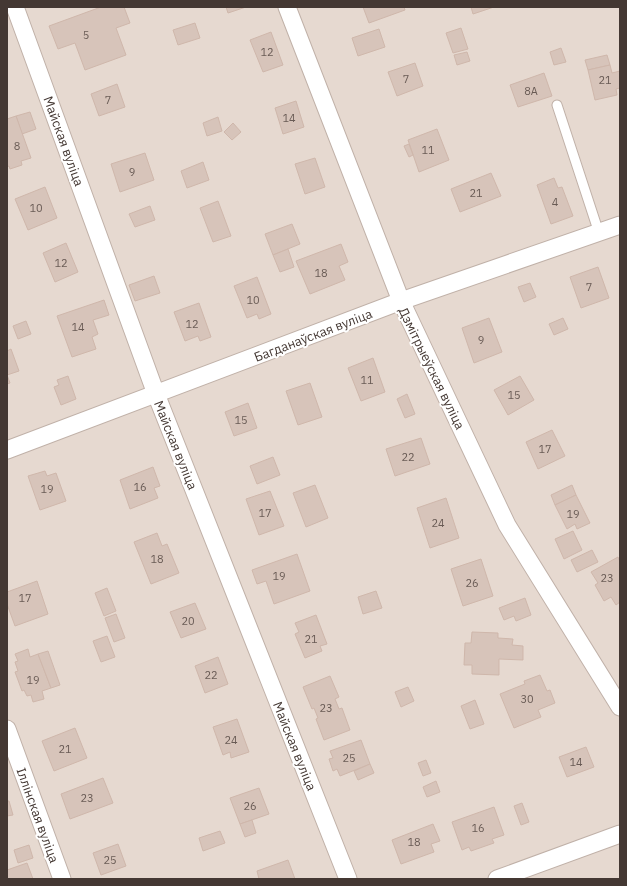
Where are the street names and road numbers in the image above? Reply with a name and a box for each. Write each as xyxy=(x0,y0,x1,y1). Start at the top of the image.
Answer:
street label: Майская вуліца xyxy=(39,94,88,188)
street label: Дзмітрыеўская вуліца xyxy=(395,304,469,432)
street label: Багданаўская вуліца xyxy=(252,305,375,366)
street label: Майская вуліца xyxy=(150,398,201,492)
street label: Майская вуліца xyxy=(269,699,320,793)
street label: Іллінская вуліца xyxy=(12,765,63,865)

